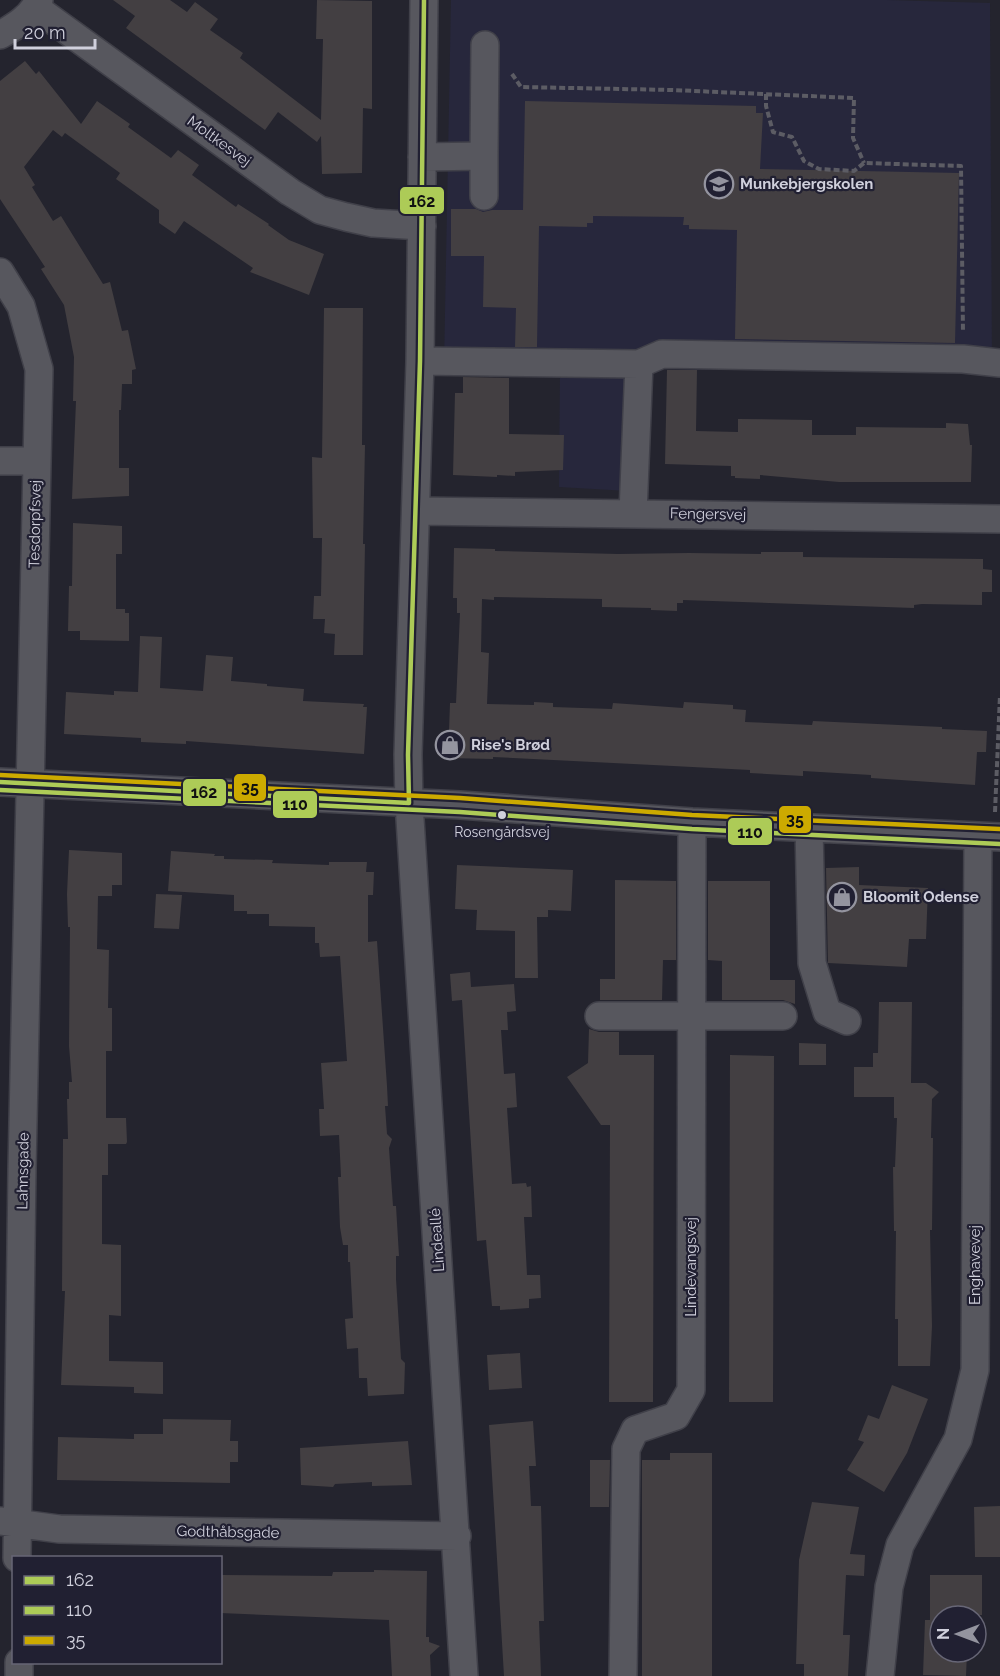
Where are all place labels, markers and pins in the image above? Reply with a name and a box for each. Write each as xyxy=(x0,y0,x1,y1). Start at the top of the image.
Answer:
school or university icon: Munkebjergskolen xyxy=(703,168,735,200)
place label: Munkebjergskolen xyxy=(740,175,873,193)
shop icon: Rise's Brød xyxy=(434,729,466,761)
place label: Rise's Brød xyxy=(471,736,550,754)
marker: Rosengårdsvej xyxy=(496,809,508,821)
place label: Rosengårdsvej xyxy=(454,824,550,840)
shop icon: Bloomit Odense xyxy=(826,881,858,913)
place label: Bloomit Odense xyxy=(863,888,979,906)

